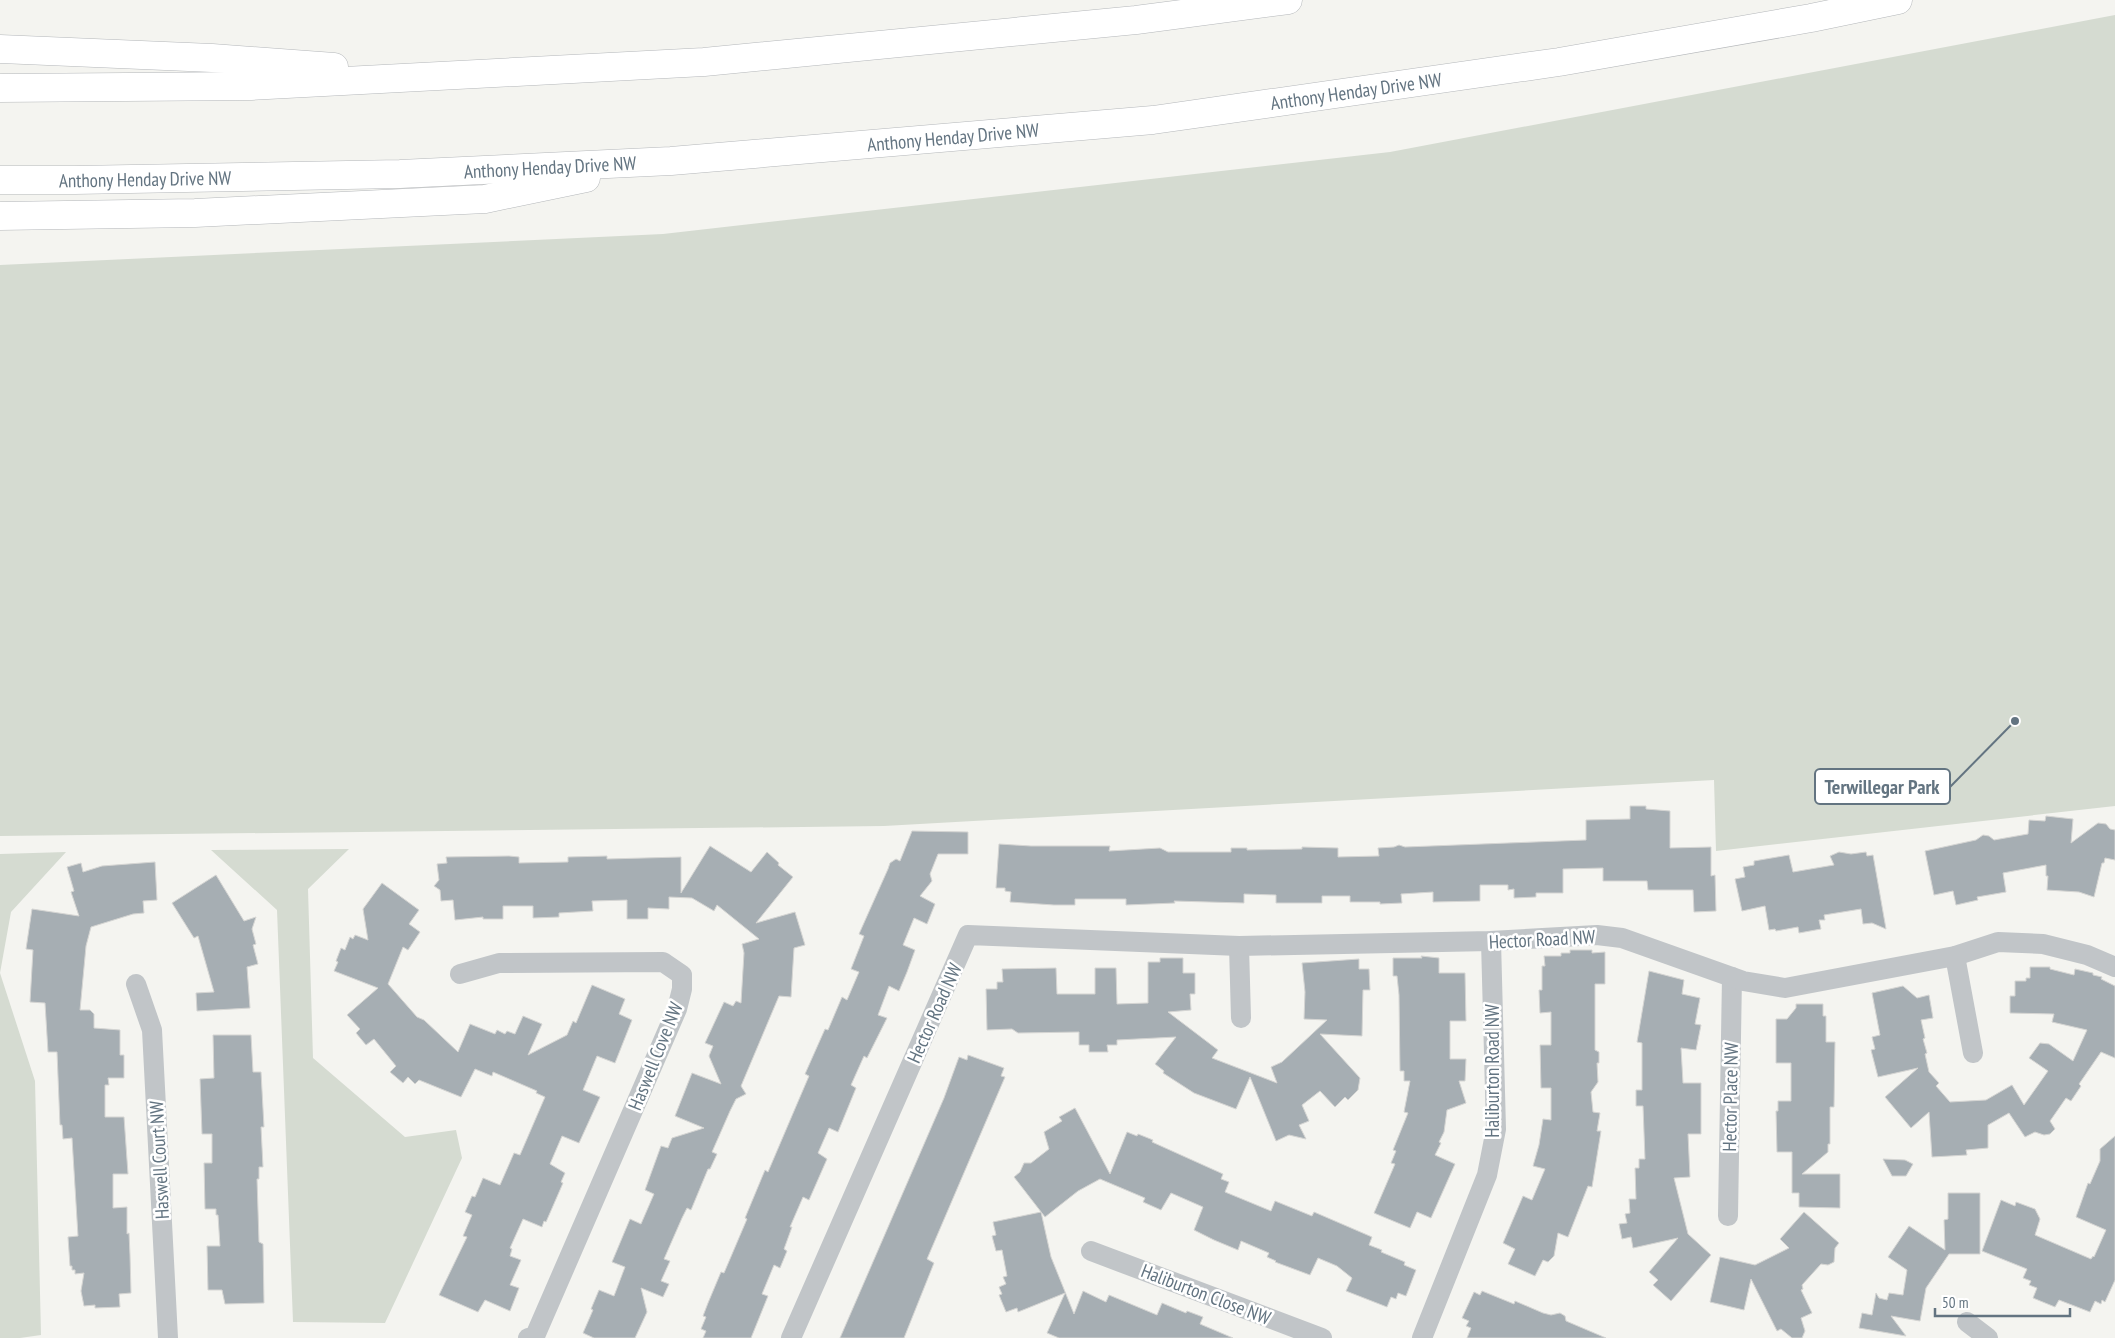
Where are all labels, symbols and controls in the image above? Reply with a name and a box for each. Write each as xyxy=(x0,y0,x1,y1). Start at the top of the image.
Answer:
street label: Anthony Henday Drive NW xyxy=(1269,67,1443,115)
street label: Anthony Henday Drive NW xyxy=(866,118,1040,156)
street label: Anthony Henday Drive NW xyxy=(463,150,637,183)
street label: Anthony Henday Drive NW xyxy=(59,165,232,193)
callout: Terwillegar Park xyxy=(1815,769,1950,804)
text: Terwillegar Park xyxy=(1824,774,1940,800)
street label: Hector Road NW xyxy=(1488,924,1596,954)
street label: Hector Road NW xyxy=(901,959,967,1067)
street label: Haswell Cove NW xyxy=(622,998,688,1114)
street label: Haliburton Road NW xyxy=(1480,1004,1504,1138)
street label: Hector Place NW xyxy=(1717,1042,1743,1152)
street label: Haswell Court NW xyxy=(144,1100,174,1220)
street label: Haliburton Close NW xyxy=(1138,1258,1274,1330)
scale bar xyxy=(1935,1286,2070,1318)
text: 50 m xyxy=(1942,1293,1968,1312)

